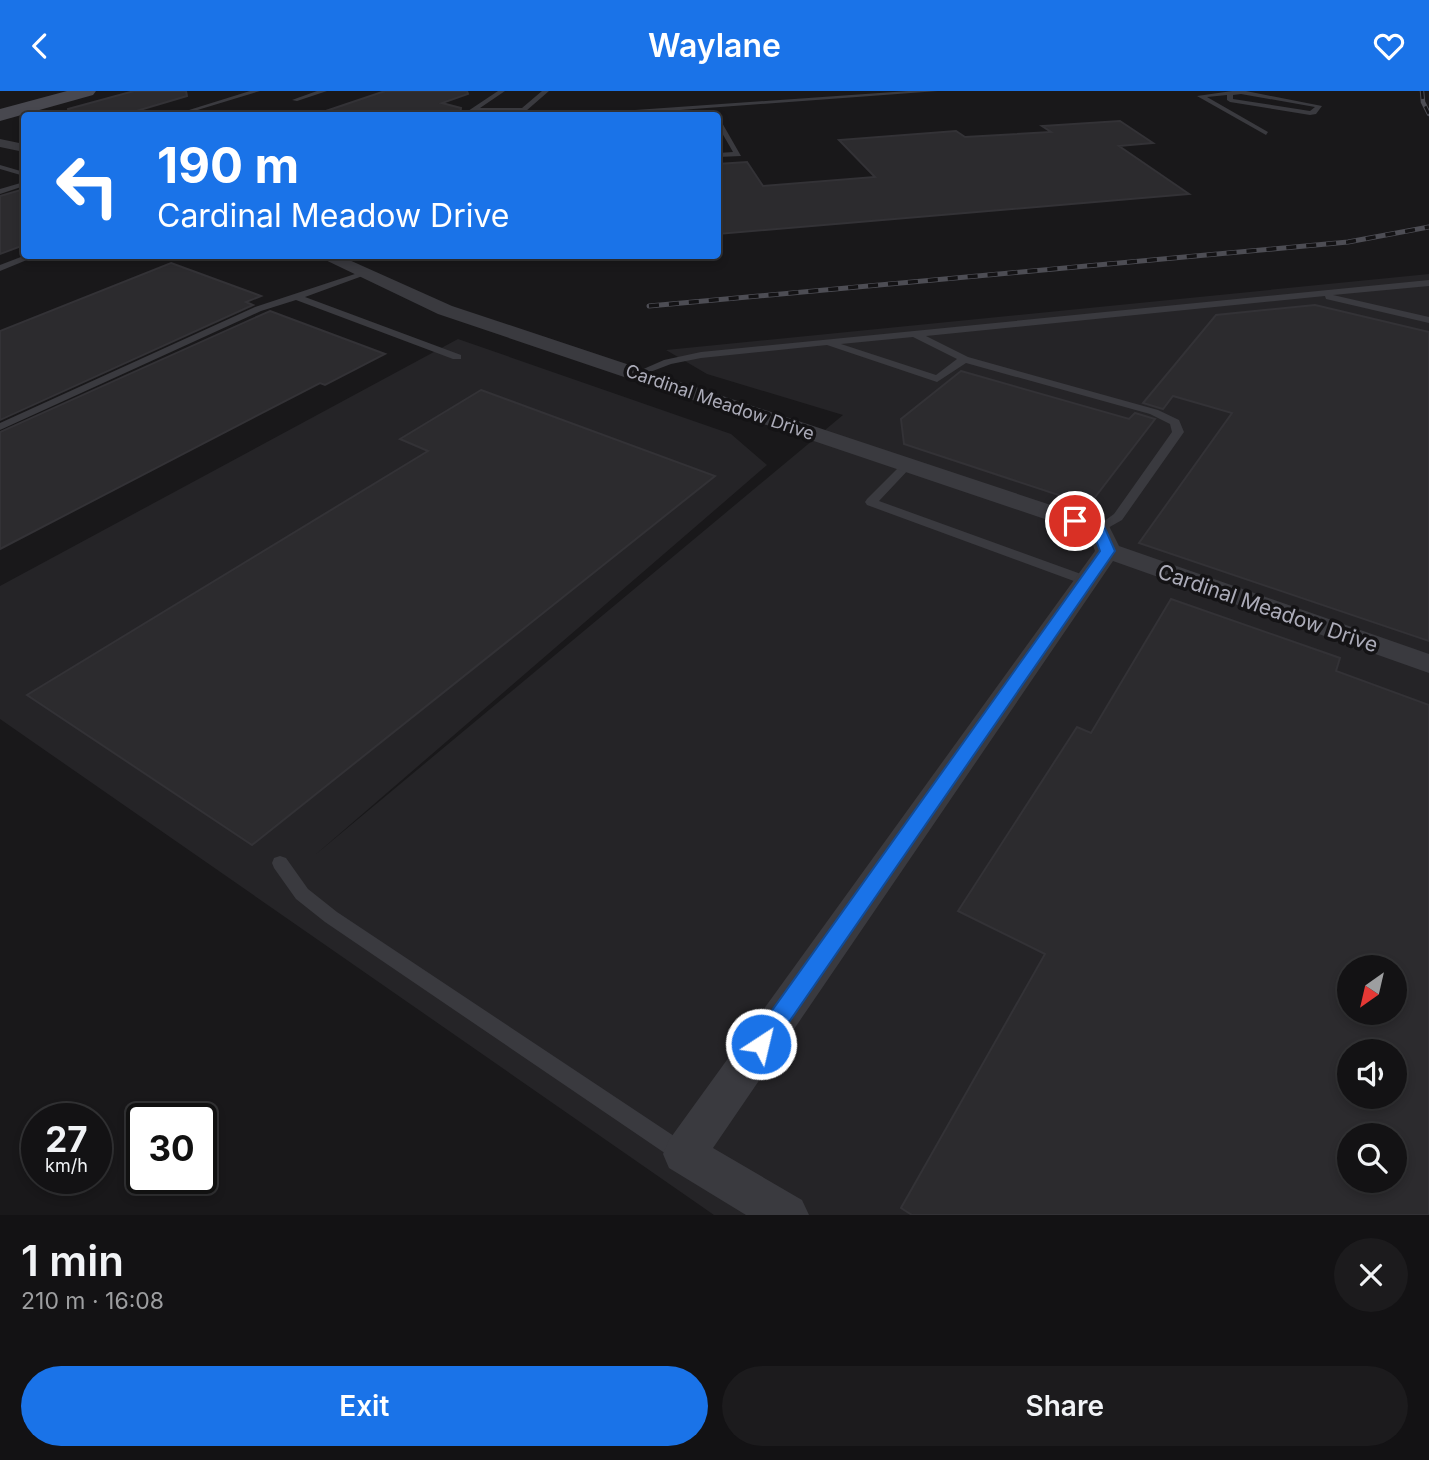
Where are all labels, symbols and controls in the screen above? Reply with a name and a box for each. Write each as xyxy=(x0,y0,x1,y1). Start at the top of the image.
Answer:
text: Waylane xyxy=(648,26,781,65)
icon: back xyxy=(21,27,59,65)
icon: heart xyxy=(1370,27,1408,65)
text: 190 m xyxy=(157,136,299,195)
icon: left xyxy=(42,140,133,231)
text: Cardinal Meadow Drive xyxy=(157,196,509,235)
street label: Cardinal Meadow Drive xyxy=(623,360,817,444)
pin xyxy=(1045,491,1105,551)
icon: arrive xyxy=(1056,502,1094,540)
street label: Cardinal Meadow Drive xyxy=(1155,559,1381,657)
north arrow xyxy=(1337,955,1407,1025)
map controls xyxy=(1337,955,1407,1193)
position arrow xyxy=(724,1007,798,1081)
button: sound xyxy=(1337,1039,1407,1109)
speed limit sign: 30 xyxy=(126,1103,217,1194)
text: 27 xyxy=(45,1118,88,1160)
button: search xyxy=(1337,1123,1407,1193)
text: km/h xyxy=(45,1155,88,1176)
text: 1 min xyxy=(21,1235,124,1286)
button: close xyxy=(1334,1238,1408,1312)
text: 210 m · 16:08 xyxy=(21,1287,164,1315)
button: Exit xyxy=(21,1366,708,1446)
button: Share xyxy=(722,1366,1408,1446)

